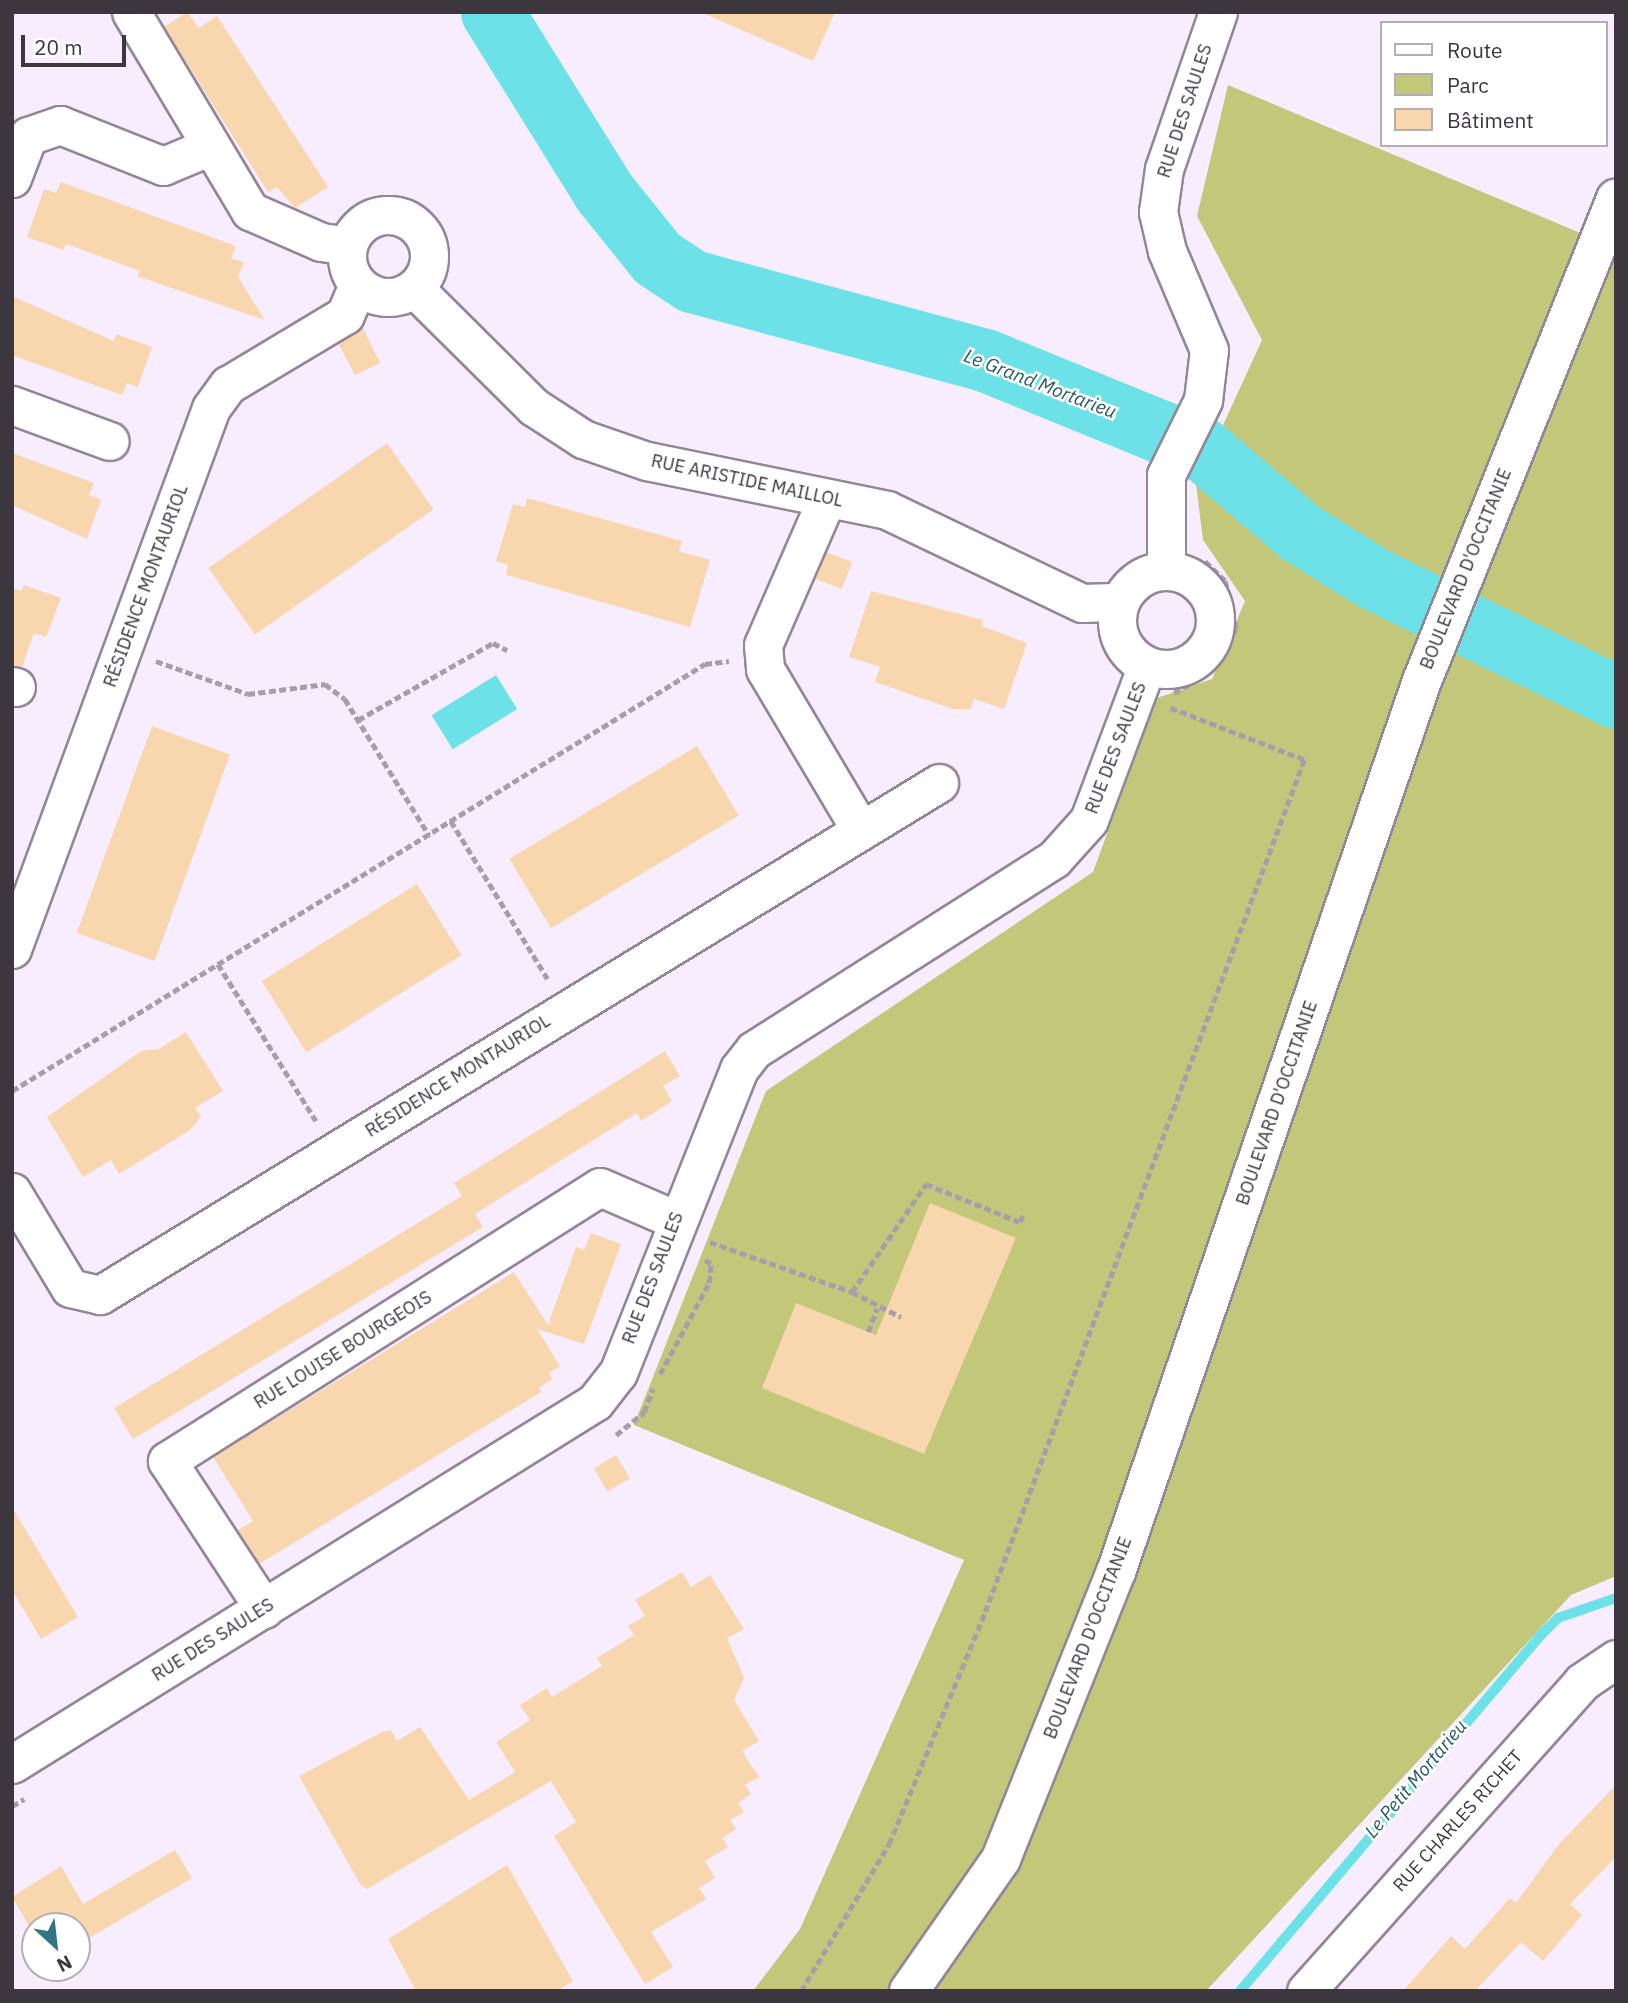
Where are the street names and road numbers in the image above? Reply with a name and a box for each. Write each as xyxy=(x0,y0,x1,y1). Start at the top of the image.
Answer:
street label: RUE DES SAULES xyxy=(1153,41,1217,181)
street label: RUE ARISTIDE MAILLOL xyxy=(649,450,845,512)
street label: BOULEVARD D'OCCITANIE xyxy=(1416,465,1516,673)
street label: RÉSIDENCE MONTAURIOL xyxy=(99,482,193,690)
street label: RUE DES SAULES xyxy=(1081,679,1151,817)
street label: BOULEVARD D'OCCITANIE xyxy=(1232,998,1322,1208)
street label: RÉSIDENCE MONTAURIOL xyxy=(361,1010,555,1142)
street label: RUE DES SAULES xyxy=(618,1209,688,1347)
street label: RUE LOUISE BOURGEOIS xyxy=(250,1286,436,1414)
street label: BOULEVARD D'OCCITANIE xyxy=(1039,1534,1137,1742)
street label: RUE DES SAULES xyxy=(148,1594,278,1686)
street label: RUE CHARLES RICHET xyxy=(1389,1746,1527,1896)

